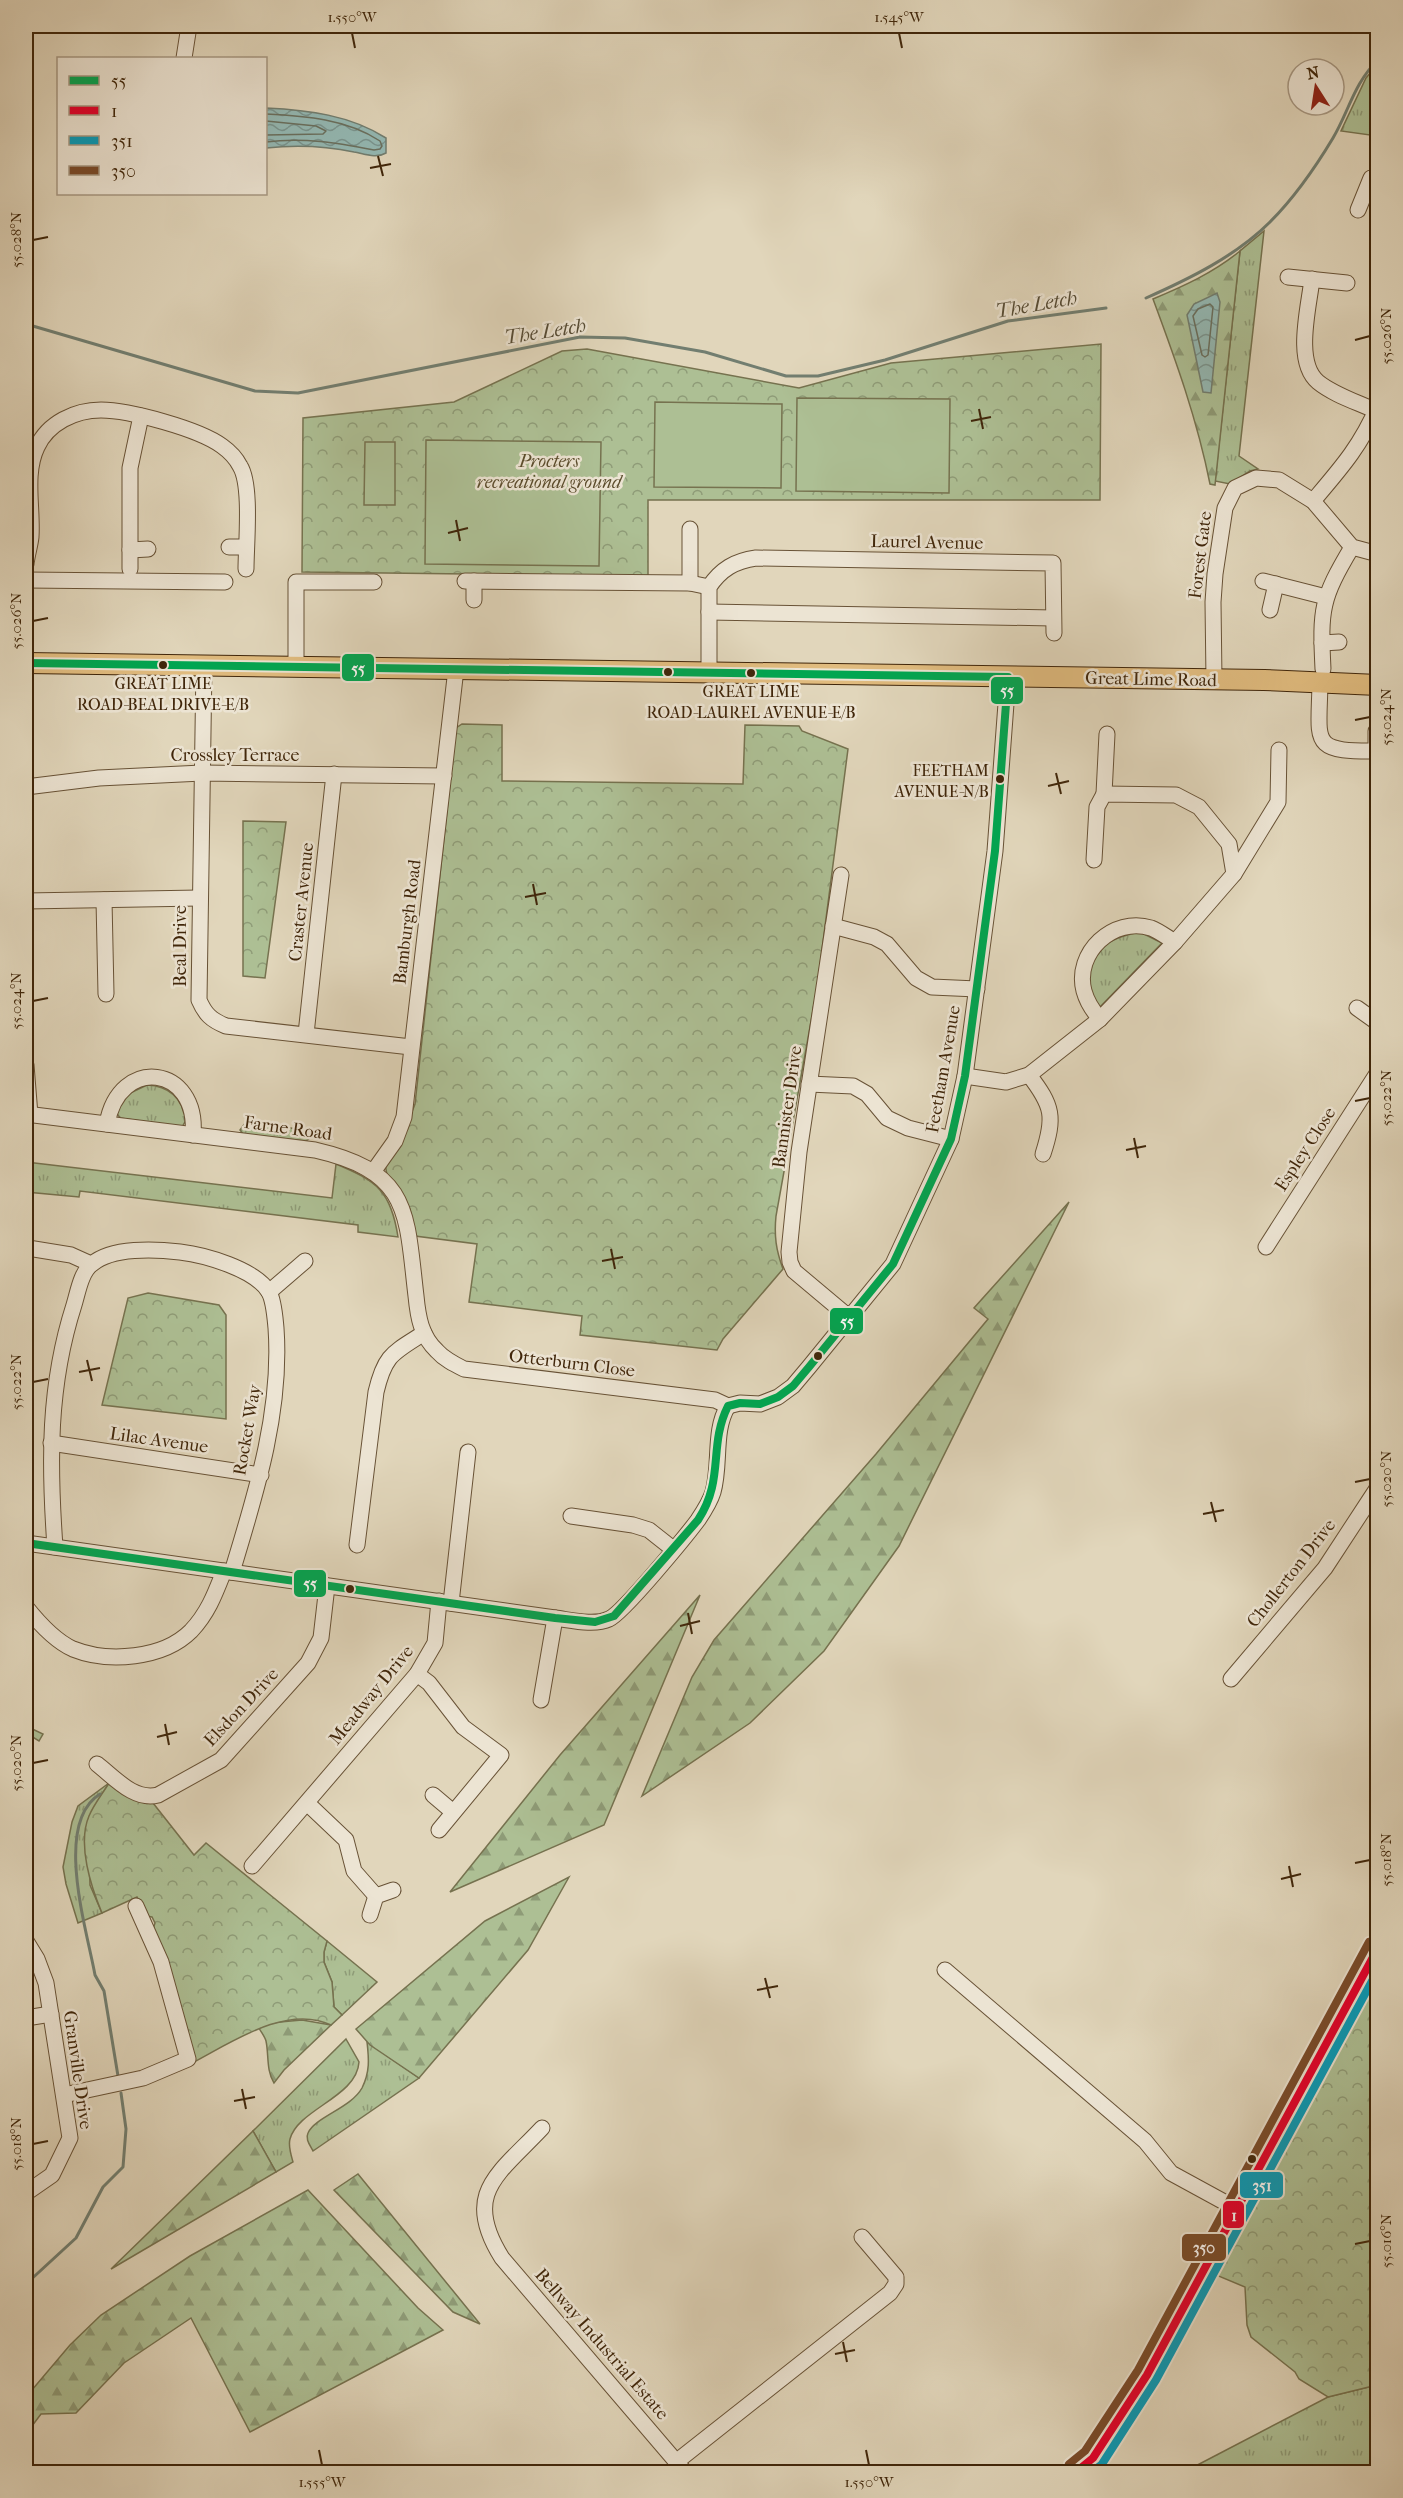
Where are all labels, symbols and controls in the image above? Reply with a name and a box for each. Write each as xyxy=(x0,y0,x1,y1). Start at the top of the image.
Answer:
text: 1.550°W xyxy=(328,8,378,26)
text: 1.545°W xyxy=(874,8,925,26)
legend xyxy=(57,57,267,195)
north arrow xyxy=(1286,57,1346,117)
text: N xyxy=(1305,62,1322,83)
text: 55 xyxy=(111,71,127,92)
text: 1 xyxy=(111,101,117,122)
text: 351 xyxy=(111,131,133,152)
text: 350 xyxy=(111,161,136,182)
text: 55.028°N xyxy=(7,211,25,268)
water label: The Letch xyxy=(994,286,1079,323)
text: 55.026°N xyxy=(1377,307,1395,364)
water label: The Letch xyxy=(503,314,588,349)
park label: Procters recreational ground xyxy=(477,451,624,493)
street label: Forest Gate xyxy=(1185,510,1216,600)
street label: Laurel Avenue xyxy=(870,531,984,554)
text: 55.026°N xyxy=(7,592,25,649)
line badge: 55 xyxy=(341,653,375,682)
marker: GREAT LIME ROAD-BEAL DRIVE-E/B xyxy=(157,659,169,671)
text: 55 xyxy=(351,659,365,678)
unlabelled marker xyxy=(662,666,674,678)
marker: GREAT LIME ROAD-LAUREL AVENUE-E/B xyxy=(745,667,757,679)
street label: Great Lime Road xyxy=(1085,668,1217,691)
place label: GREAT LIME ROAD-BEAL DRIVE-E/B xyxy=(77,674,249,714)
line badge: 55 xyxy=(990,676,1024,705)
text: 55 xyxy=(1000,681,1014,700)
place label: GREAT LIME ROAD-LAUREL AVENUE-E/B xyxy=(646,682,856,722)
text: 55.024°N xyxy=(1377,688,1395,746)
street label: Crossley Terrace xyxy=(171,745,300,766)
place label: FEETHAM AVENUE-N/B xyxy=(893,761,989,801)
marker: FEETHAM AVENUE-N/B xyxy=(994,773,1006,785)
street label: Craster Avenue xyxy=(285,841,318,963)
street label: Bamburgh Road xyxy=(389,858,426,986)
street label: Beal Drive xyxy=(170,905,191,987)
text: 55.024°N xyxy=(7,972,25,1030)
street label: Feetham Avenue xyxy=(922,1004,965,1135)
street label: Bannister Drive xyxy=(768,1044,807,1170)
text: 55.022°N xyxy=(1377,1069,1395,1126)
street label: Espley Close xyxy=(1271,1103,1340,1195)
street label: Farne Road xyxy=(243,1112,334,1145)
line badge: 55 xyxy=(829,1307,864,1335)
text: 55 xyxy=(840,1312,854,1331)
street label: Otterburn Close xyxy=(508,1345,636,1382)
unlabelled marker xyxy=(812,1350,824,1362)
text: 55.022°N xyxy=(7,1353,25,1410)
street label: Rocket Way xyxy=(229,1382,266,1477)
street label: Lilac Avenue xyxy=(108,1423,210,1458)
text: 55.020°N xyxy=(1377,1450,1395,1507)
street label: Chollerton Drive xyxy=(1243,1515,1340,1632)
line badge: 55 xyxy=(293,1569,327,1598)
text: 55 xyxy=(303,1574,317,1593)
unlabelled marker xyxy=(344,1583,356,1595)
street label: Meadway Drive xyxy=(325,1641,418,1749)
street label: Elsdon Drive xyxy=(200,1664,283,1751)
text: 55.020°N xyxy=(7,1734,25,1791)
text: 55.018°N xyxy=(1377,1833,1395,1887)
street label: Granville Drive xyxy=(59,2009,96,2131)
text: 55.018°N xyxy=(7,2117,25,2171)
unlabelled marker xyxy=(1246,2153,1258,2165)
line badge: 351 xyxy=(1239,2171,1284,2199)
text: 351 xyxy=(1252,2176,1272,2196)
line badge: 1 xyxy=(1222,2200,1245,2229)
text: 1 xyxy=(1231,2206,1237,2225)
text: 55.016°N xyxy=(1377,2213,1395,2268)
line badge: 350 xyxy=(1181,2233,1227,2262)
text: 350 xyxy=(1193,2238,1215,2258)
street label: Bellway Industrial Estate xyxy=(530,2265,673,2424)
text: 1.555°W xyxy=(298,2473,347,2491)
text: 1.550°W xyxy=(845,2473,895,2491)

